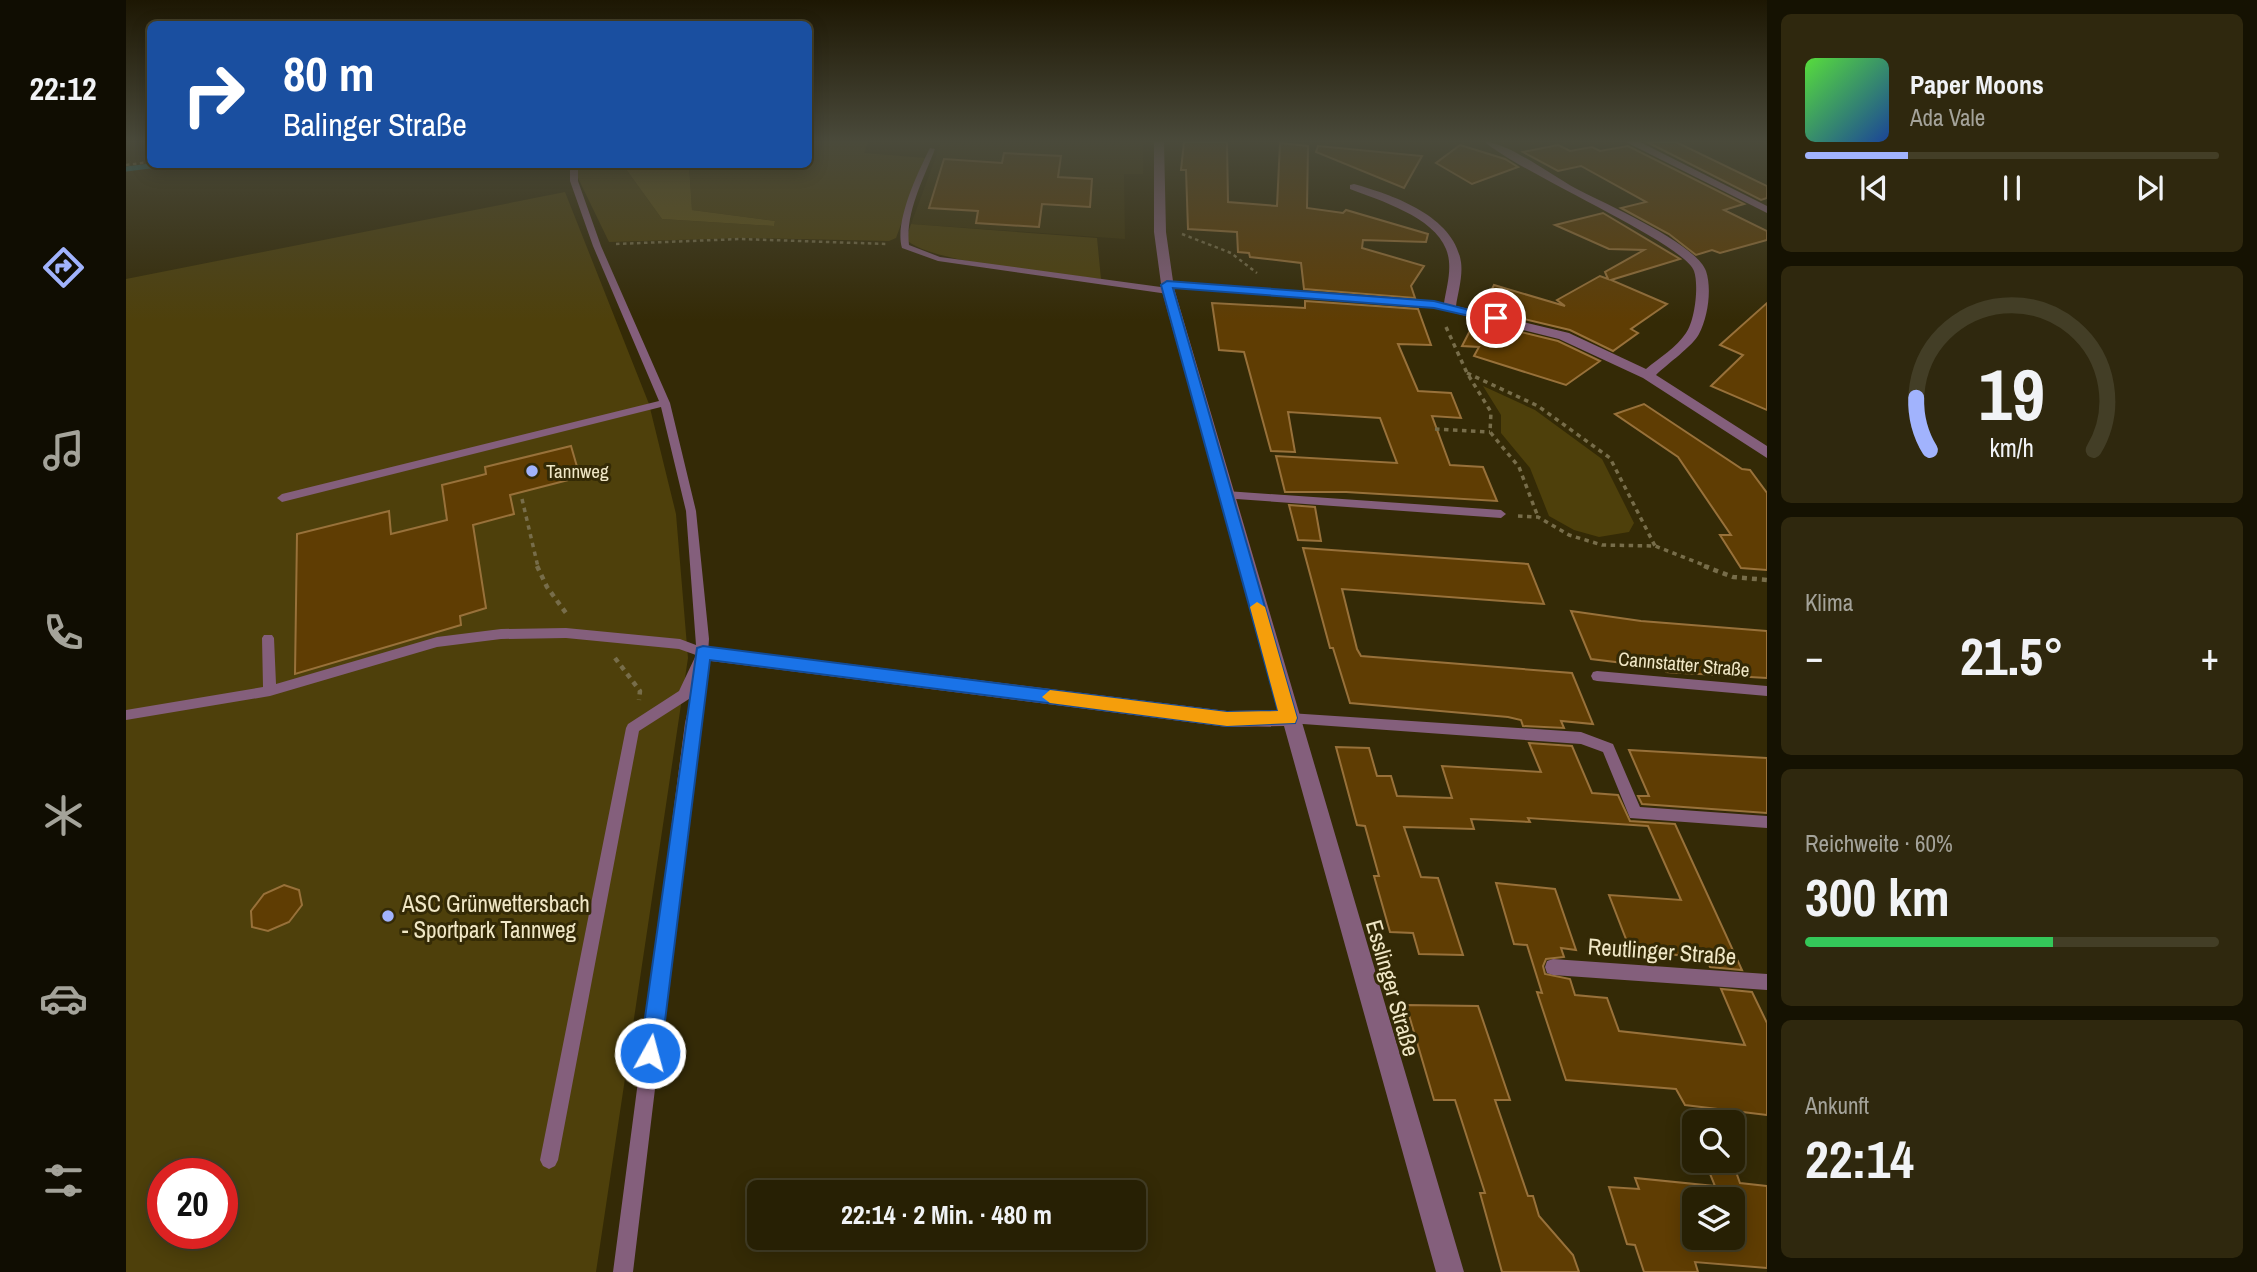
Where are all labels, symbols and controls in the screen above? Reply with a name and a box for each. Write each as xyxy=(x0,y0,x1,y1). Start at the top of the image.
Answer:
text: 80 m xyxy=(283,40,375,106)
icon: right xyxy=(168,49,259,140)
text: 22:12 xyxy=(29,67,97,110)
text: Paper Moons xyxy=(1910,67,2044,102)
text: Ada Vale xyxy=(1910,102,1985,133)
text: Balinger Straße xyxy=(283,103,467,146)
icon: previous xyxy=(1855,169,1893,207)
icon: pause xyxy=(1993,169,2031,207)
icon: next xyxy=(2131,169,2169,207)
icon: directions xyxy=(39,243,88,292)
pin xyxy=(1466,288,1526,348)
icon: arrive xyxy=(1477,299,1515,337)
text: 19 xyxy=(1979,346,2045,444)
icon: music xyxy=(39,426,88,475)
text: km/h xyxy=(1990,431,2034,465)
place label: Tannweg xyxy=(546,458,609,484)
marker: Tannweg xyxy=(524,463,540,479)
text: Klima xyxy=(1805,587,1853,618)
icon: phone xyxy=(39,608,88,657)
text: 21.5° xyxy=(1960,621,2064,691)
text: − xyxy=(1805,631,1823,682)
text: + xyxy=(2201,631,2219,682)
street label: Cannstatter Straße xyxy=(1617,645,1751,683)
icon: climate xyxy=(39,791,88,840)
text: Reichweite · 60% xyxy=(1805,828,1953,859)
text: 300 km xyxy=(1805,862,1950,932)
place label: ASC Grünwettersbach - Sportpark Tannweg xyxy=(401,888,590,945)
marker: ASC Grünwettersbach - Sportpark Tannweg xyxy=(380,908,396,924)
street label: Esslinger Straße xyxy=(1359,916,1427,1060)
street label: Reutlinger Straße xyxy=(1587,930,1737,972)
icon: car xyxy=(39,974,88,1023)
position arrow xyxy=(613,1016,687,1090)
text: Ankunft xyxy=(1805,1090,1869,1121)
map controls xyxy=(1682,1110,1745,1250)
button: search xyxy=(1682,1110,1745,1173)
text: 22:14 xyxy=(1805,1124,1914,1194)
icon: filters xyxy=(39,1156,88,1205)
speed limit sign: 20 xyxy=(147,1158,238,1249)
button: layers xyxy=(1682,1187,1745,1250)
text: 22:14 · 2 Min. · 480 m xyxy=(841,1197,1052,1232)

